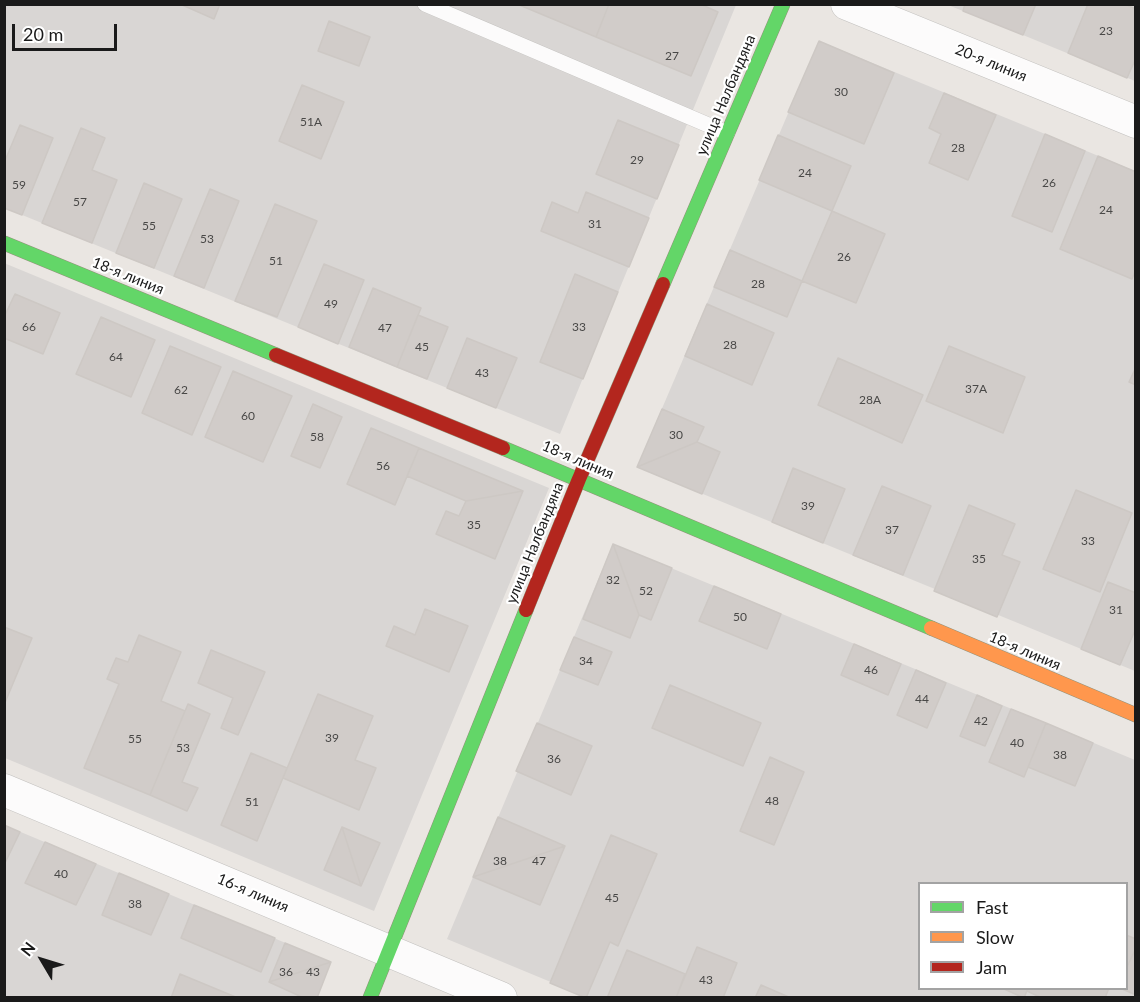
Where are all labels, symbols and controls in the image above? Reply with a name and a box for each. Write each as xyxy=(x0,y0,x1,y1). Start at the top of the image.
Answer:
scale bar xyxy=(15,12,120,50)
text: 20 m xyxy=(23,23,63,45)
house number: 23 xyxy=(1099,24,1113,38)
street label: улица Налбандяна xyxy=(692,32,760,158)
street label: 20-я линия xyxy=(952,40,1030,86)
house number: 27 xyxy=(665,49,679,63)
house number: 30 xyxy=(834,85,848,99)
house number: 51А xyxy=(300,115,322,129)
house number: 28 xyxy=(951,141,965,155)
house number: 29 xyxy=(630,153,644,167)
house number: 24 xyxy=(798,166,812,180)
house number: 26 xyxy=(1042,176,1056,190)
house number: 59 xyxy=(12,178,26,192)
house number: 57 xyxy=(73,195,87,209)
house number: 24 xyxy=(1099,203,1113,217)
house number: 31 xyxy=(588,217,602,231)
house number: 55 xyxy=(142,219,156,233)
house number: 53 xyxy=(200,232,214,246)
house number: 26 xyxy=(837,250,851,264)
street label: 18-я линия xyxy=(89,253,167,299)
house number: 51 xyxy=(269,254,283,268)
house number: 28 xyxy=(751,277,765,291)
house number: 49 xyxy=(324,297,338,311)
house number: 66 xyxy=(22,320,36,334)
house number: 33 xyxy=(572,320,586,334)
house number: 47 xyxy=(378,321,392,335)
house number: 28 xyxy=(723,338,737,352)
house number: 45 xyxy=(415,340,429,354)
house number: 64 xyxy=(109,350,123,364)
house number: 43 xyxy=(475,366,489,380)
house number: 37А xyxy=(965,382,987,396)
house number: 62 xyxy=(174,383,188,397)
house number: 28А xyxy=(859,393,881,407)
house number: 60 xyxy=(241,409,255,423)
house number: 30 xyxy=(669,428,683,442)
house number: 58 xyxy=(310,430,324,444)
street label: 18-я линия xyxy=(539,437,617,483)
house number: 56 xyxy=(376,459,390,473)
street label: улица Налбандяна xyxy=(502,480,568,606)
house number: 39 xyxy=(801,499,815,513)
house number: 35 xyxy=(467,518,481,532)
house number: 37 xyxy=(885,523,899,537)
house number: 33 xyxy=(1081,534,1095,548)
house number: 35 xyxy=(972,552,986,566)
house number: 32 xyxy=(606,573,620,587)
house number: 52 xyxy=(639,584,653,598)
house number: 31 xyxy=(1109,603,1123,617)
house number: 50 xyxy=(733,610,747,624)
street label: 18-я линия xyxy=(986,628,1064,674)
house number: 34 xyxy=(579,654,593,668)
house number: 46 xyxy=(864,663,878,677)
house number: 44 xyxy=(915,692,929,706)
house number: 42 xyxy=(974,714,988,728)
house number: 39 xyxy=(325,731,339,745)
house number: 55 xyxy=(128,732,142,746)
house number: 40 xyxy=(1010,736,1024,750)
house number: 53 xyxy=(176,741,190,755)
house number: 38 xyxy=(1053,748,1067,762)
house number: 36 xyxy=(547,752,561,766)
house number: 48 xyxy=(765,794,779,808)
house number: 51 xyxy=(245,795,259,809)
house number: 38 xyxy=(493,854,507,868)
house number: 47 xyxy=(532,854,546,868)
house number: 40 xyxy=(54,867,68,881)
street label: 16-я линия xyxy=(214,870,292,916)
legend xyxy=(918,882,1128,990)
house number: 45 xyxy=(605,891,619,905)
text: Fast xyxy=(976,896,1008,918)
house number: 38 xyxy=(128,897,142,911)
text: Slow xyxy=(976,926,1014,948)
north arrow xyxy=(12,930,72,990)
text: N xyxy=(16,938,39,959)
text: Jam xyxy=(976,956,1007,978)
house number: 36 xyxy=(279,965,293,979)
house number: 43 xyxy=(306,965,320,979)
house number: 43 xyxy=(699,973,713,987)

